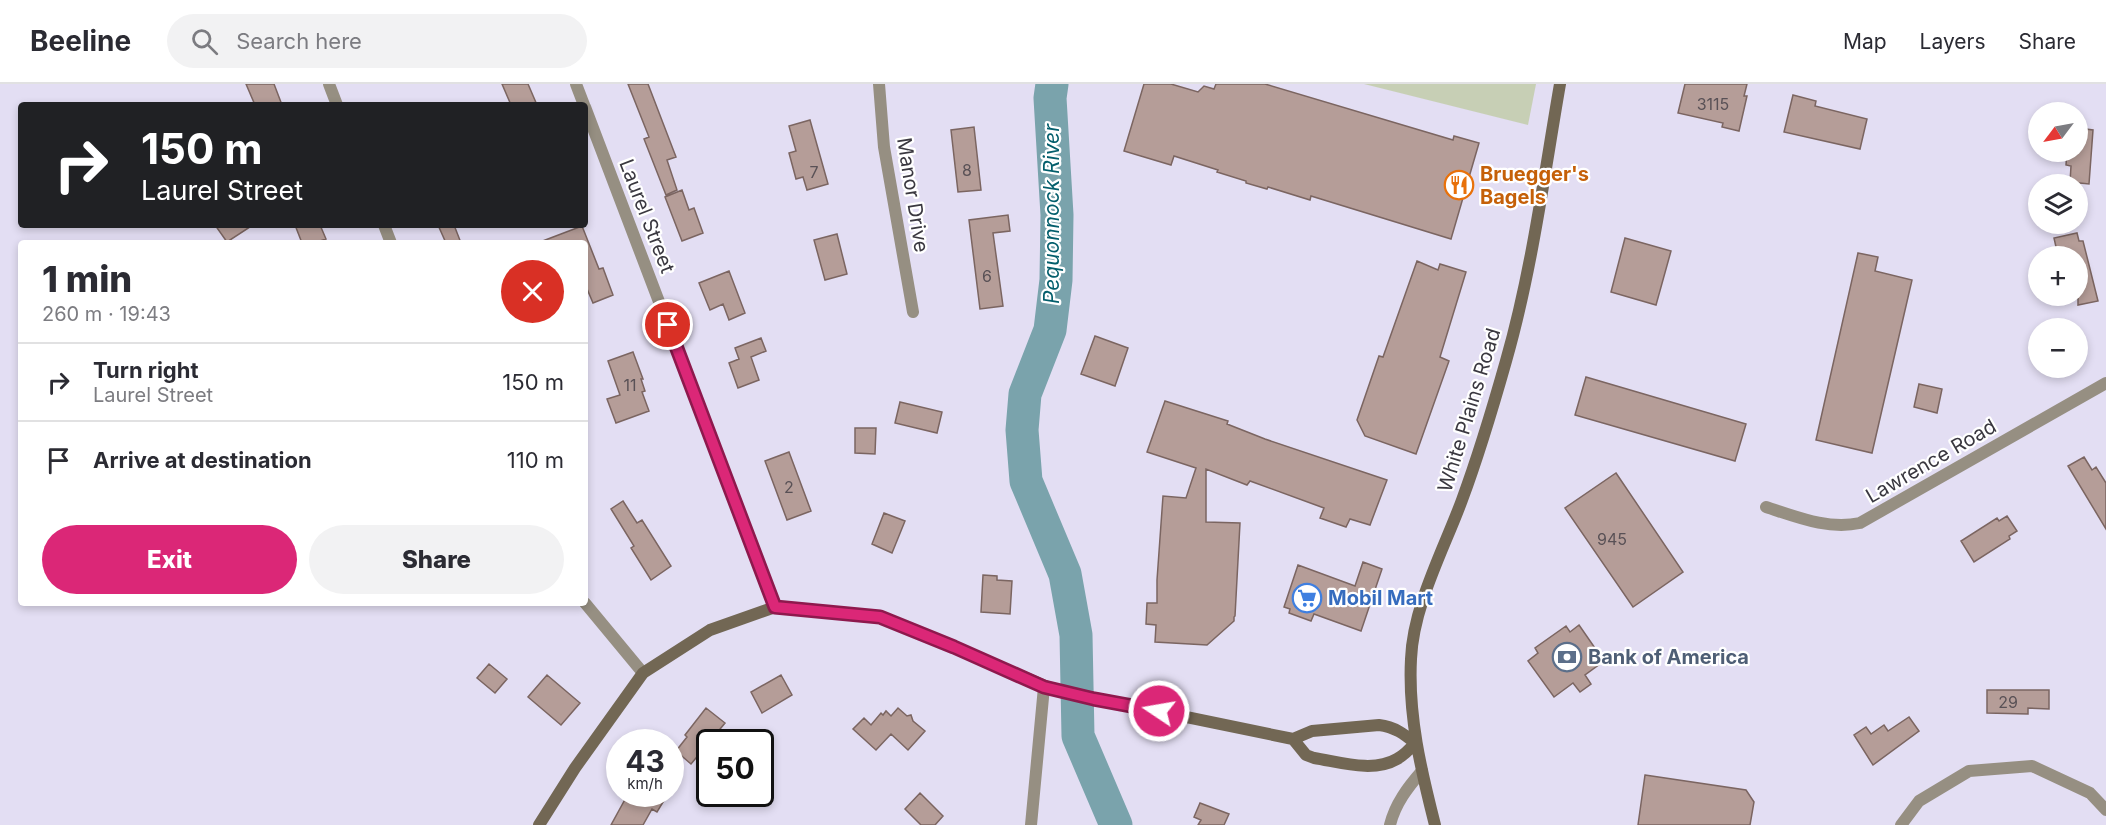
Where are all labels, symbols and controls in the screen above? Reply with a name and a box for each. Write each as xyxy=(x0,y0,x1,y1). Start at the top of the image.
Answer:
search box xyxy=(167,14,587,68)
text: Beeline xyxy=(30,24,131,58)
icon: search xyxy=(188,25,221,58)
text: Search here xyxy=(236,28,362,54)
text: Map xyxy=(1843,29,1887,54)
text: Layers xyxy=(1920,29,1986,54)
text: Share xyxy=(2019,29,2076,54)
house number: 3115 xyxy=(1697,94,1729,114)
north arrow xyxy=(2028,102,2088,162)
map controls xyxy=(2028,102,2088,378)
text: 150 m xyxy=(141,123,263,174)
water label: Pequonnock River xyxy=(1039,123,1064,304)
icon: right xyxy=(42,126,120,204)
street label: Manor Drive xyxy=(892,136,934,254)
street label: Laurel Street xyxy=(614,156,680,277)
house number: 8 xyxy=(962,160,972,180)
house number: 7 xyxy=(809,162,819,182)
place label: Bruegger's Bagels xyxy=(1480,162,1589,209)
restaurant icon: Bruegger's Bagels xyxy=(1443,169,1475,201)
text: Laurel Street xyxy=(141,174,303,207)
button: layers xyxy=(2028,174,2088,234)
button: + xyxy=(2028,246,2088,306)
text: 1 min xyxy=(42,257,132,301)
button: close xyxy=(501,260,564,323)
house number: 6 xyxy=(982,266,992,286)
pin xyxy=(642,299,693,350)
text: 260 m · 19:43 xyxy=(42,302,171,326)
icon: arrive xyxy=(651,308,684,341)
button: − xyxy=(2028,318,2088,378)
street label: White Plains Road xyxy=(1433,325,1505,495)
text: Turn right xyxy=(93,357,199,383)
icon: right xyxy=(42,366,75,399)
text: 150 m xyxy=(502,369,564,395)
house number: 11 xyxy=(623,375,637,395)
text: Laurel Street xyxy=(93,383,213,407)
street label: Lawrence Road xyxy=(1862,414,2000,508)
icon: arrive xyxy=(42,444,75,477)
text: Arrive at destination xyxy=(93,447,312,473)
text: 110 m xyxy=(507,447,564,473)
house number: 2 xyxy=(784,477,794,497)
button: Exit xyxy=(42,525,297,594)
button: Share xyxy=(309,525,564,594)
house number: 945 xyxy=(1597,529,1627,549)
supermarket icon: Mobil Mart xyxy=(1291,582,1323,614)
place label: Mobil Mart xyxy=(1328,586,1433,610)
bank icon: Bank of America xyxy=(1551,641,1583,673)
place label: Bank of America xyxy=(1588,645,1749,669)
position arrow xyxy=(1127,679,1191,743)
house number: 29 xyxy=(1998,692,2018,712)
speed limit sign: 50 xyxy=(696,729,774,807)
text: 43 xyxy=(625,743,665,779)
text: km/h xyxy=(627,774,663,793)

